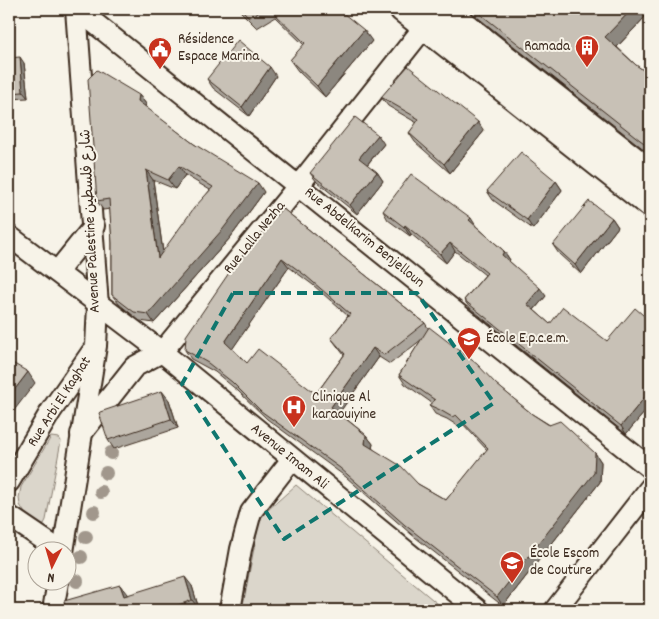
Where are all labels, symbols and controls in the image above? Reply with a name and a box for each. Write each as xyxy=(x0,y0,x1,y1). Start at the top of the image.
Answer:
place label: Résidence Espace Marina xyxy=(178,29,260,68)
building icon: Ramada xyxy=(574,34,600,68)
public building icon: Résidence Espace Marina xyxy=(147,36,173,70)
place label: Ramada xyxy=(524,36,571,58)
street label: Avenue Palestine شارع فلسطين xyxy=(75,128,107,314)
street label: Rue Abdelkarim Benjelloun xyxy=(299,182,429,294)
street label: Rue Lalla Nezha xyxy=(219,196,292,279)
school or university icon: École E.p.c.e.m. xyxy=(456,326,482,360)
place label: École E.p.c.e.m. xyxy=(486,328,568,350)
street label: Rue Arbi El Kaghat xyxy=(22,352,98,452)
place label: Clinique Al karaouiyine xyxy=(312,387,376,426)
hospital icon: Clinique Al karaouiyine xyxy=(281,394,307,428)
street label: Avenue Imam Ali xyxy=(245,419,333,496)
north arrow xyxy=(28,542,78,592)
place label: École Escom de Couture xyxy=(530,543,599,582)
school or university icon: École Escom de Couture xyxy=(499,550,525,584)
text: N xyxy=(47,567,55,587)

